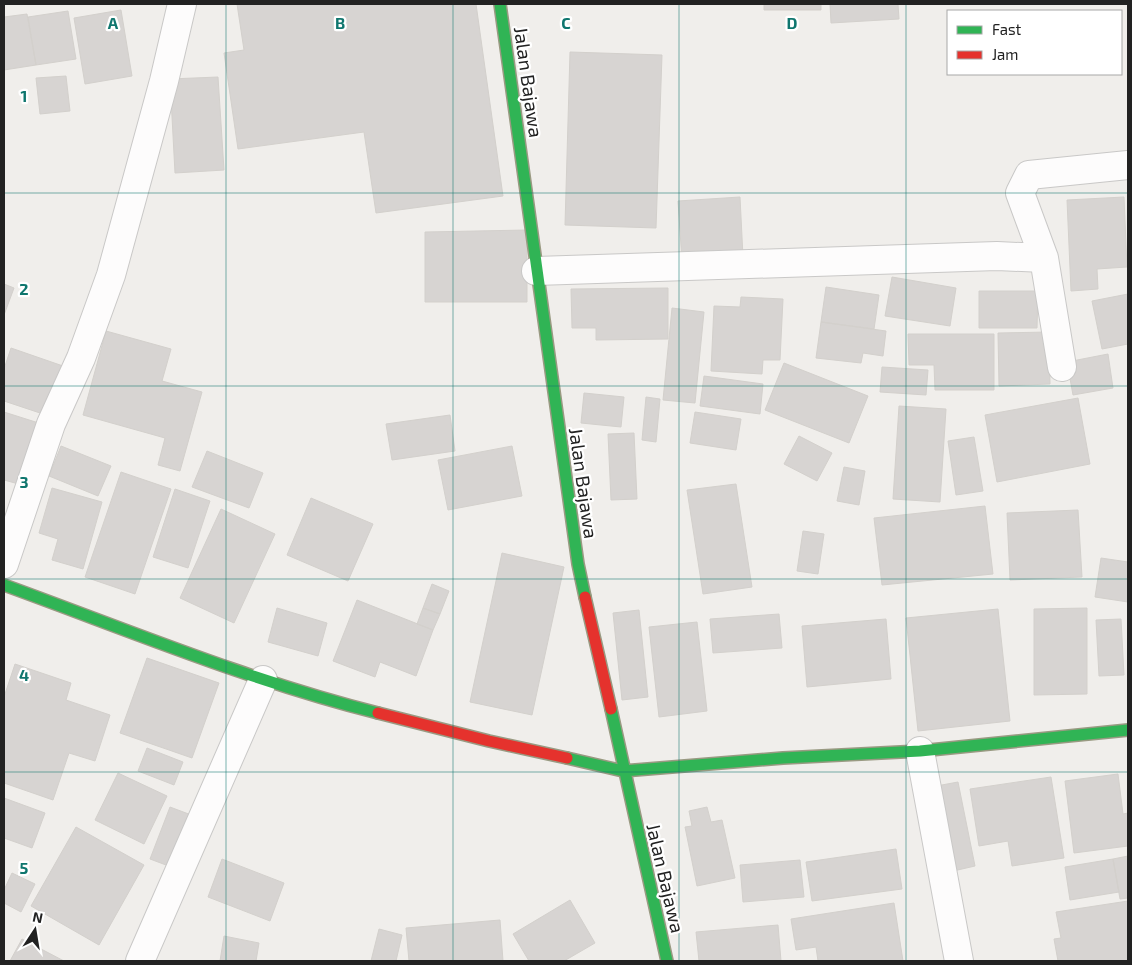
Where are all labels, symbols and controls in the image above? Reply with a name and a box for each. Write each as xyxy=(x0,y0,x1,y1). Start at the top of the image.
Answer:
legend xyxy=(947,10,1122,75)
text: A xyxy=(108,13,119,32)
text: B xyxy=(335,13,345,32)
text: C xyxy=(561,13,571,32)
text: D xyxy=(787,13,798,32)
text: Fast xyxy=(992,20,1022,38)
street label: Jalan Bajawa xyxy=(510,25,548,139)
text: Jam xyxy=(992,45,1018,63)
text: 1 xyxy=(21,86,27,105)
text: 2 xyxy=(19,279,29,298)
street label: Jalan Bajawa xyxy=(565,426,603,540)
text: 3 xyxy=(19,472,29,491)
text: 4 xyxy=(19,665,29,684)
street label: Jalan Bajawa xyxy=(642,821,690,935)
text: 5 xyxy=(20,858,29,877)
north arrow xyxy=(10,905,60,955)
text: N xyxy=(31,907,45,926)

